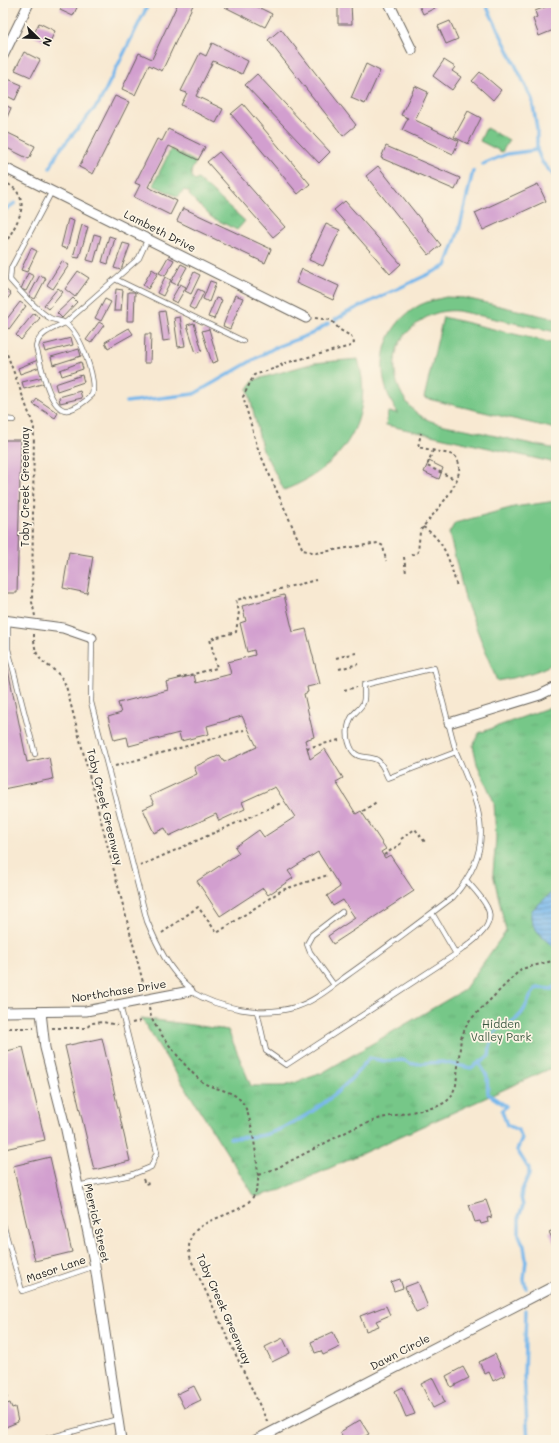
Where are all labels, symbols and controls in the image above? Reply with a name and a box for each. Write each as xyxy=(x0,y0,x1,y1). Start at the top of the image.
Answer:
north arrow xyxy=(18,18,58,58)
text: N xyxy=(39,35,56,49)
street label: Lambeth Drive xyxy=(122,206,199,255)
street label: Toby Creek Greenway xyxy=(17,427,32,547)
street label: Toby Creek Greenway xyxy=(84,747,127,867)
street label: Northchase Drive xyxy=(71,976,167,1005)
park label: Hidden Valley Park xyxy=(471,1016,531,1044)
street label: Merrick Street xyxy=(81,1182,114,1264)
street label: Masor Lane xyxy=(24,1251,88,1286)
street label: Toby Creek Greenway xyxy=(193,1251,256,1367)
street label: Dawn Circle xyxy=(367,1330,432,1373)

